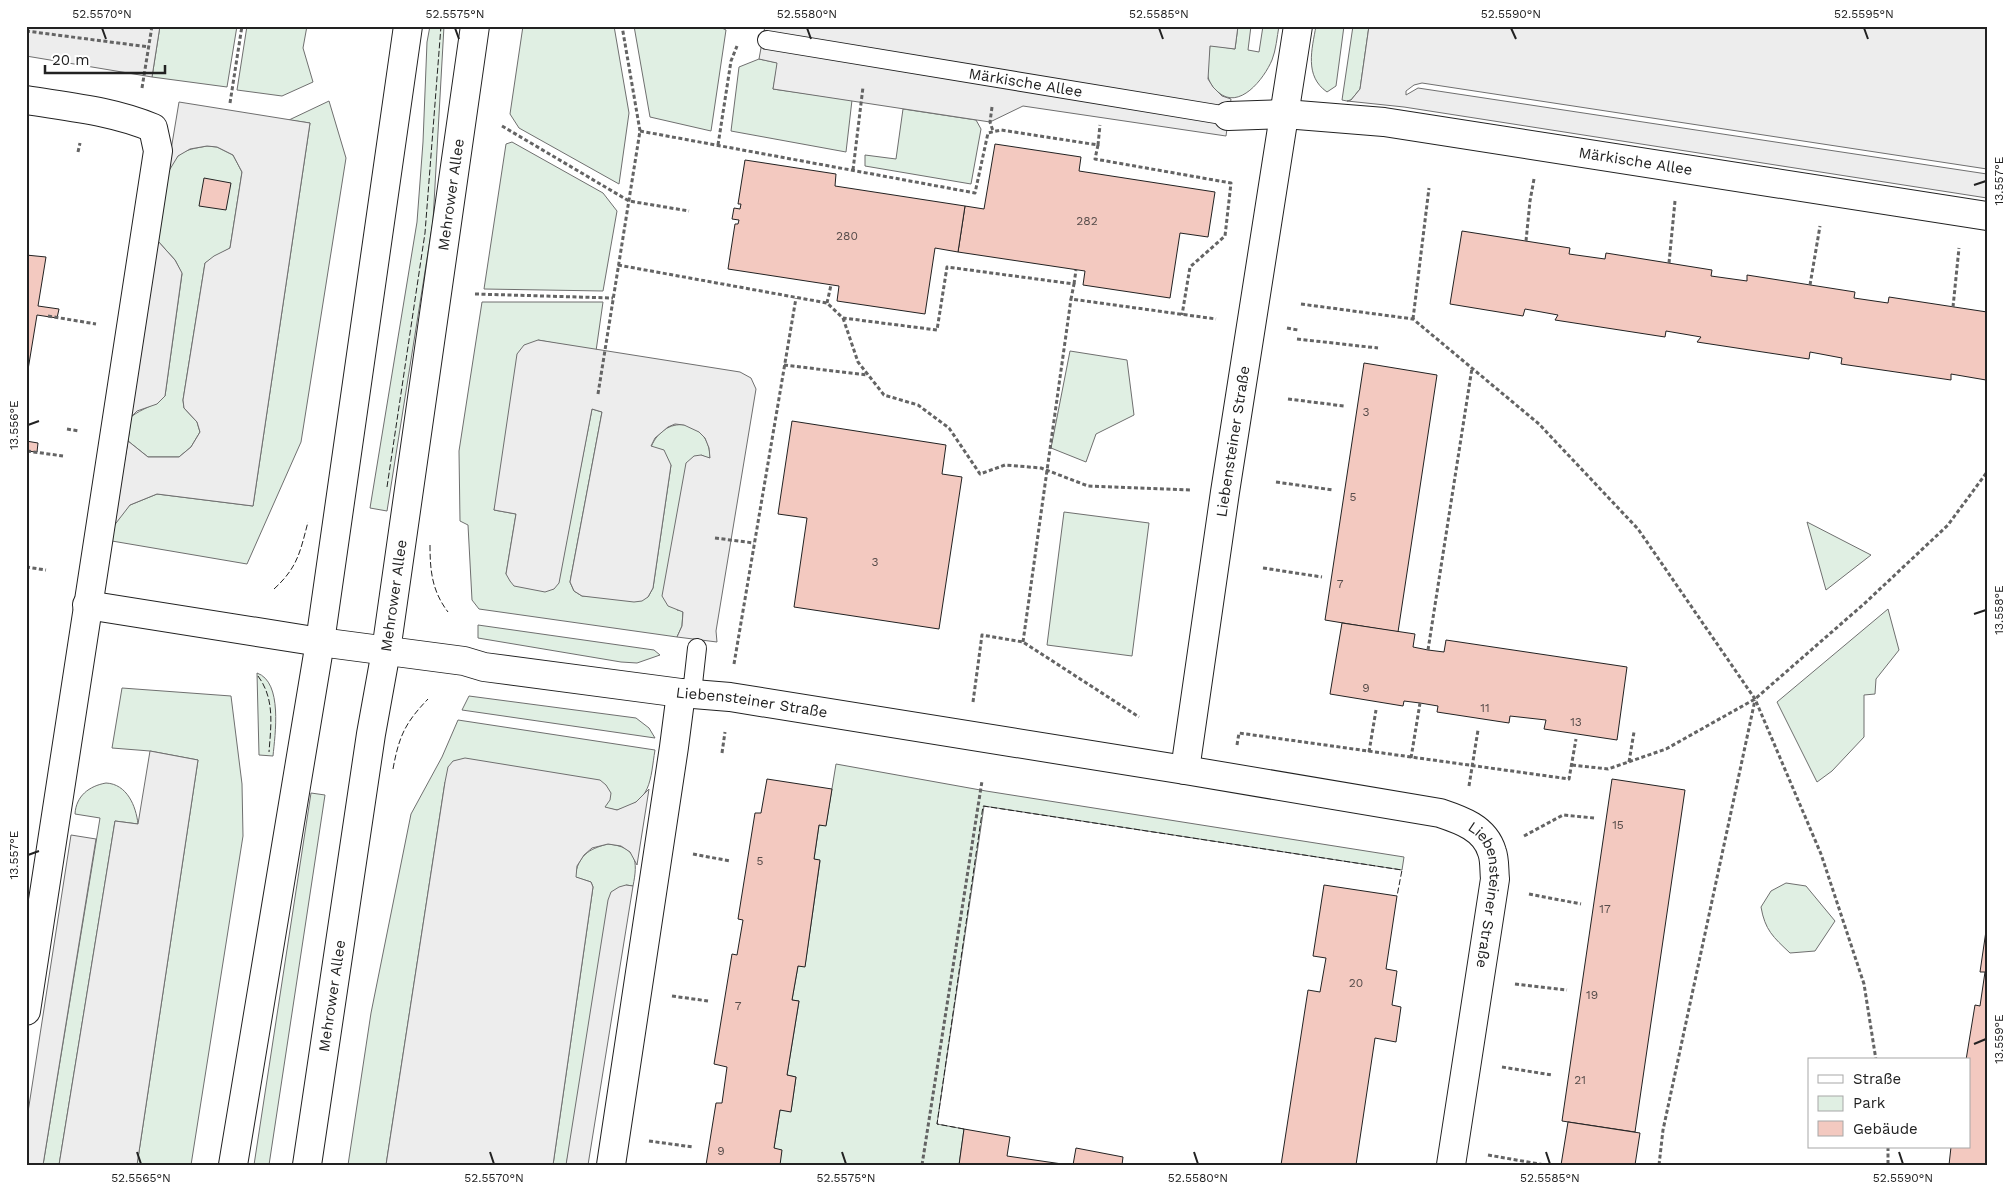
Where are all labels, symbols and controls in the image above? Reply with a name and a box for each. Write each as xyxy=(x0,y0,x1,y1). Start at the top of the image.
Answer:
text: 52.5570°N xyxy=(72,7,132,21)
text: 52.5575°N xyxy=(425,7,485,21)
text: 52.5580°N xyxy=(777,7,837,21)
text: 52.5585°N xyxy=(1129,7,1189,21)
text: 52.5590°N xyxy=(1481,7,1541,21)
text: 52.5595°N xyxy=(1834,7,1894,21)
scale bar xyxy=(45,42,165,74)
text: 20 m xyxy=(52,51,90,69)
street label: Märkische Allee xyxy=(967,64,1084,101)
street label: Mehrower Allee xyxy=(434,137,468,252)
street label: Märkische Allee xyxy=(1577,143,1694,179)
text: 13.557°E xyxy=(1992,156,2006,205)
house number: 282 xyxy=(1076,214,1098,228)
house number: 280 xyxy=(836,229,858,243)
street label: Liebensteiner Straße xyxy=(1212,365,1254,518)
text: 13.556°E xyxy=(7,400,21,450)
house number: 3 xyxy=(1363,405,1370,419)
house number: 5 xyxy=(1350,490,1357,504)
street label: Mehrower Allee xyxy=(377,538,411,653)
house number: 3 xyxy=(872,555,879,569)
house number: 7 xyxy=(1337,577,1344,591)
text: 13.558°E xyxy=(1992,585,2006,635)
house number: 9 xyxy=(1362,681,1370,695)
street label: Liebensteiner Straße xyxy=(675,683,829,722)
house number: 11 xyxy=(1480,701,1490,715)
house number: 13 xyxy=(1570,715,1582,729)
street label: Liebensteiner Straße xyxy=(1465,818,1504,969)
house number: 15 xyxy=(1612,818,1624,832)
text: 13.557°E xyxy=(7,830,21,879)
house number: 5 xyxy=(757,854,764,868)
house number: 17 xyxy=(1599,902,1611,916)
street label: Mehrower Allee xyxy=(315,939,349,1053)
house number: 20 xyxy=(1349,976,1363,990)
house number: 19 xyxy=(1586,988,1598,1002)
house number: 7 xyxy=(735,999,742,1013)
text: 13.559°E xyxy=(1992,1014,2006,1064)
legend xyxy=(1808,1058,1970,1148)
text: Straße xyxy=(1853,1070,1901,1088)
house number: 21 xyxy=(1574,1073,1586,1087)
text: Park xyxy=(1853,1094,1886,1112)
text: Gebäude xyxy=(1853,1120,1918,1138)
house number: 9 xyxy=(717,1144,725,1158)
text: 52.5565°N xyxy=(111,1171,171,1185)
text: 52.5570°N xyxy=(464,1171,524,1185)
text: 52.5575°N xyxy=(816,1171,876,1185)
text: 52.5580°N xyxy=(1168,1171,1228,1185)
text: 52.5585°N xyxy=(1520,1171,1580,1185)
text: 52.5590°N xyxy=(1873,1171,1933,1185)

